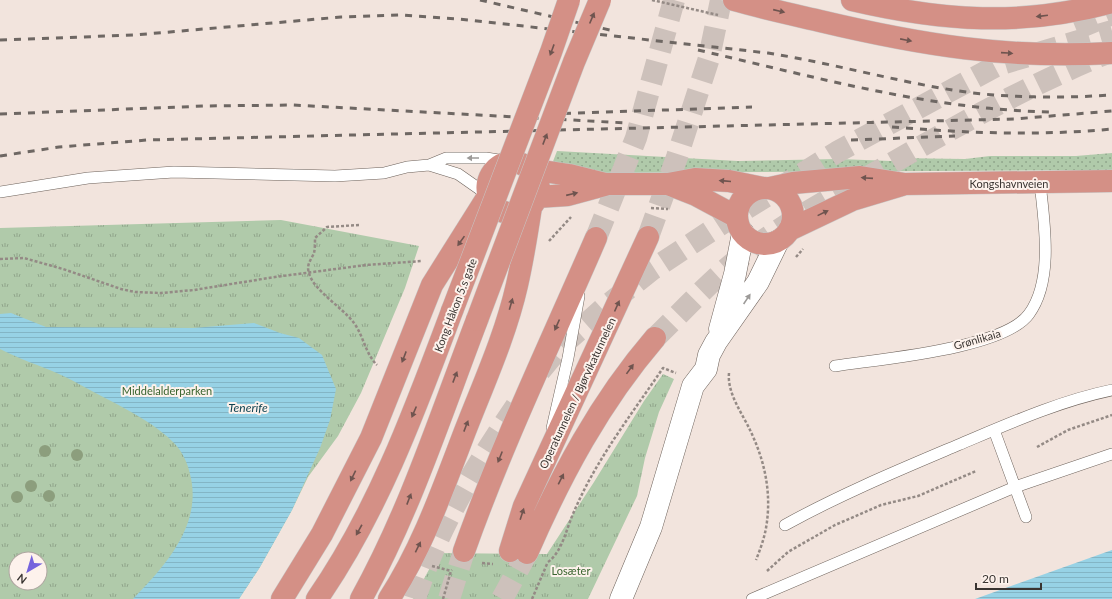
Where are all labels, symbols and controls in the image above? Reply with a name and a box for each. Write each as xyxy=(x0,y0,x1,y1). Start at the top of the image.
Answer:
one-way arrow xyxy=(773,8,785,14)
one-way arrow xyxy=(589,13,595,24)
one-way arrow xyxy=(1036,13,1048,19)
one-way arrow xyxy=(900,37,912,43)
one-way arrow xyxy=(549,45,555,57)
one-way arrow xyxy=(1001,50,1013,57)
one-way arrow xyxy=(543,133,549,145)
one-way arrow xyxy=(466,155,479,161)
one-way arrow xyxy=(861,174,873,181)
one-way arrow xyxy=(719,177,731,184)
street label: Kongshavnveien xyxy=(970,177,1048,190)
one-way arrow xyxy=(566,190,578,196)
one-way arrow xyxy=(818,210,829,216)
one-way arrow xyxy=(457,236,465,246)
street label: Kong Håkon 5.s gate xyxy=(431,256,479,354)
one-way arrow xyxy=(743,294,751,304)
one-way arrow xyxy=(508,298,514,310)
one-way arrow xyxy=(614,301,620,312)
street label: Operatunnelen / Bjørvikatunnelen xyxy=(536,315,618,471)
one-way arrow xyxy=(554,319,560,330)
street label: Grønlikaia xyxy=(952,326,1002,352)
one-way arrow xyxy=(401,351,407,363)
one-way arrow xyxy=(625,363,634,374)
one-way arrow xyxy=(452,371,458,383)
park label: Middelalderparken xyxy=(122,384,212,397)
water label: Tenerife xyxy=(228,400,268,415)
one-way arrow xyxy=(410,407,416,419)
one-way arrow xyxy=(464,420,470,432)
one-way arrow xyxy=(497,451,503,462)
one-way arrow xyxy=(350,471,356,482)
one-way arrow xyxy=(558,473,564,485)
one-way arrow xyxy=(406,492,412,504)
one-way arrow xyxy=(519,507,525,519)
one-way arrow xyxy=(355,524,362,536)
one-way arrow xyxy=(415,541,421,552)
north arrow xyxy=(8,551,48,591)
park label: Losæter xyxy=(552,564,590,577)
scale bar xyxy=(976,565,1041,591)
text: 20 m xyxy=(982,571,1009,586)
text: N xyxy=(14,572,29,587)

